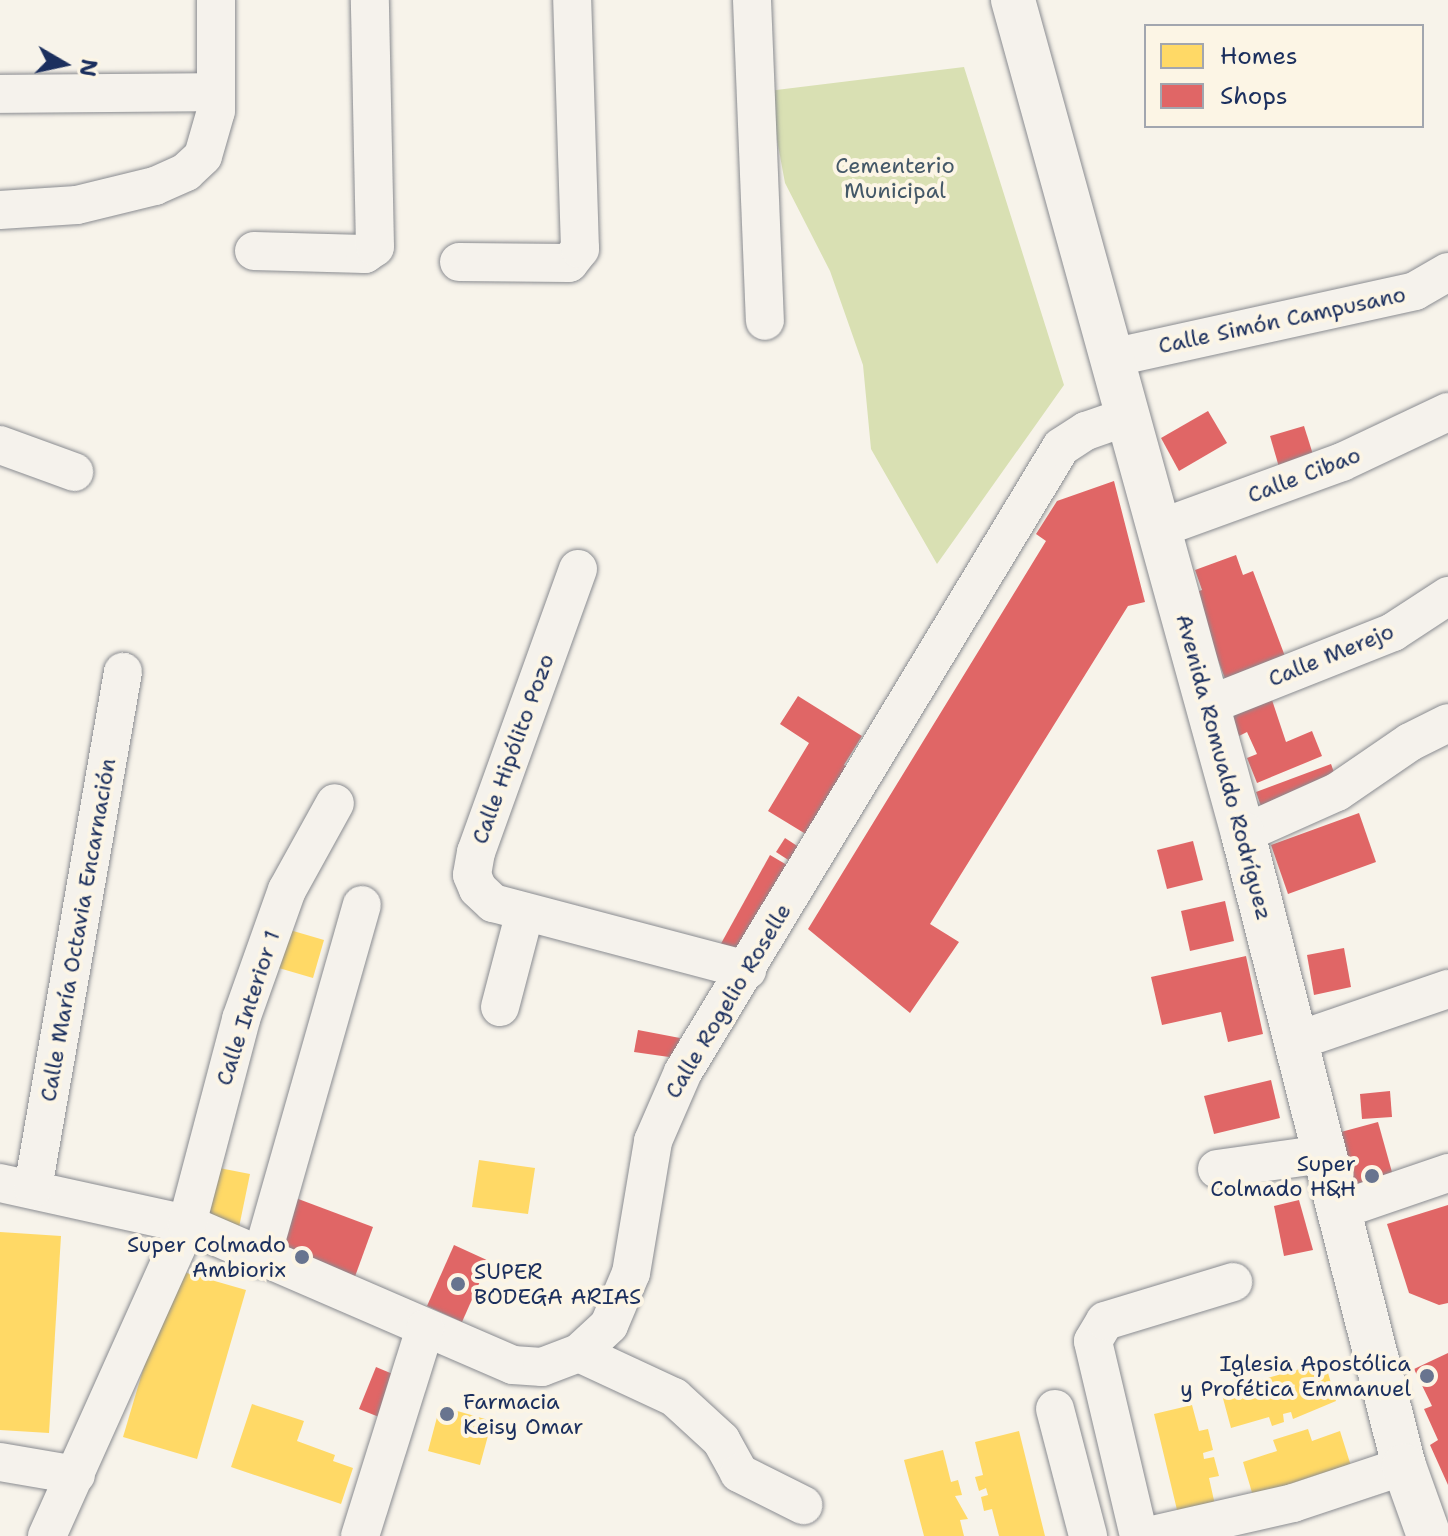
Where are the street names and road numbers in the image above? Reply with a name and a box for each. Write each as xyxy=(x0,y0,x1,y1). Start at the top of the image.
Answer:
street label: Calle Simón Campusano xyxy=(1156,281,1408,359)
street label: Calle Cibao xyxy=(1244,441,1364,509)
street label: Avenida Romualdo Rodríguez xyxy=(1170,611,1278,923)
street label: Calle Merejo xyxy=(1264,618,1398,692)
street label: Calle Hipólito Pozo xyxy=(466,650,560,848)
street label: Calle María Octavia Encarnación xyxy=(35,756,121,1104)
street label: Calle Rogelio Roselle xyxy=(659,899,797,1103)
street label: Calle Interior 1 xyxy=(211,927,285,1089)

